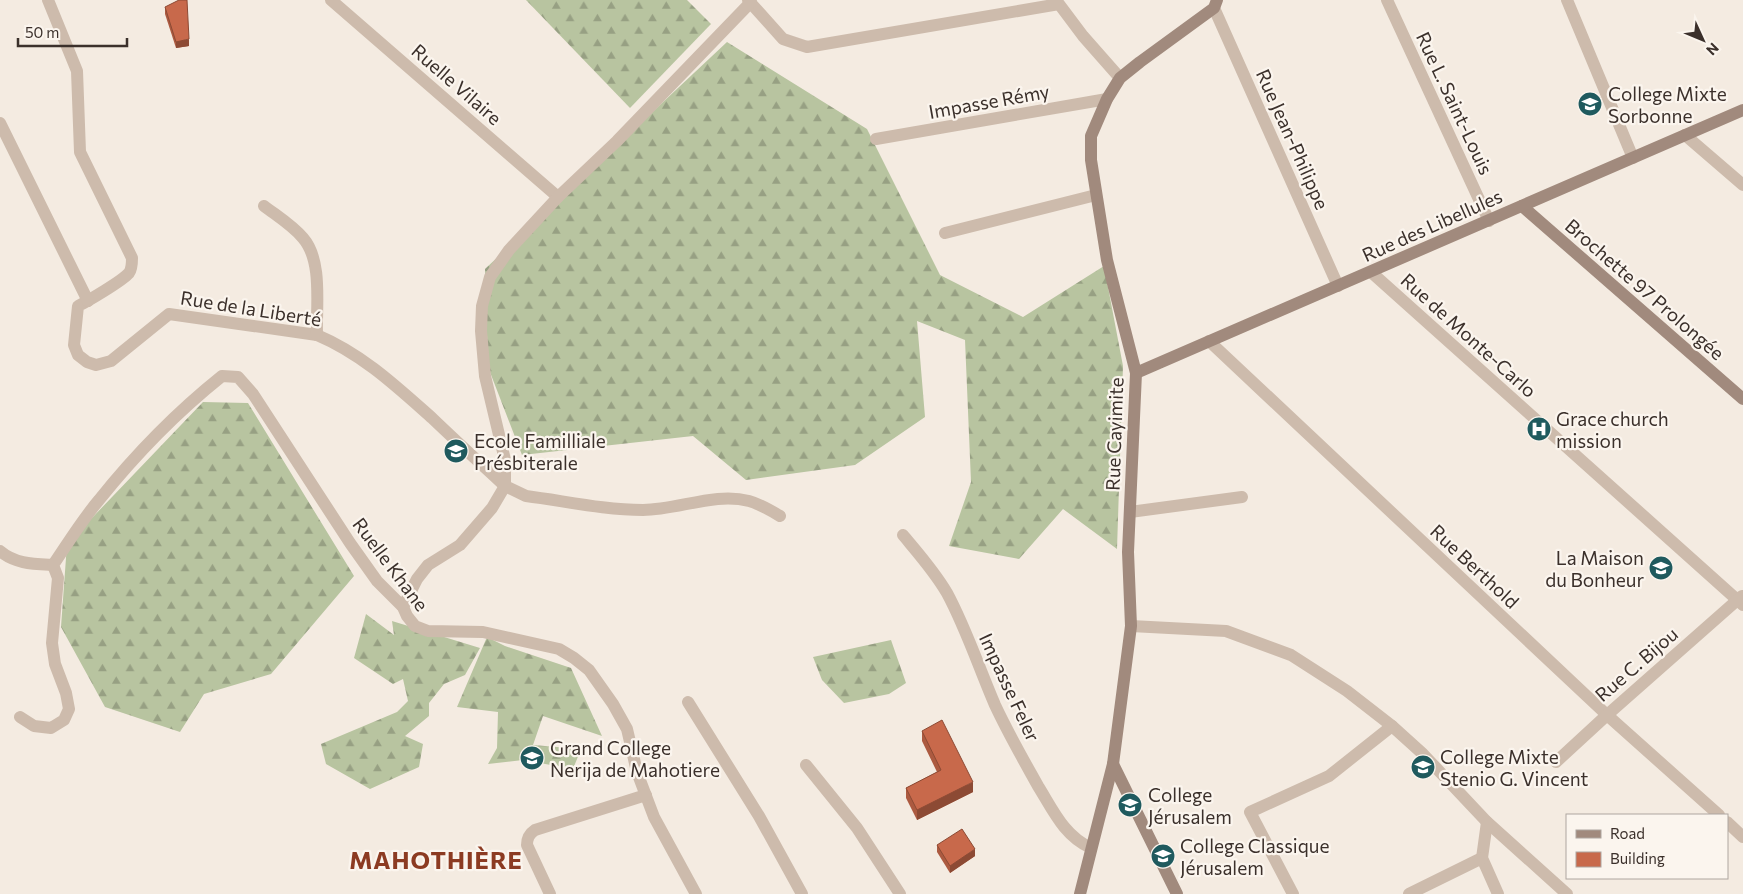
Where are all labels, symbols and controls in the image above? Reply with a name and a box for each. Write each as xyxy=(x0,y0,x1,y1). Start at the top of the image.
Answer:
scale bar xyxy=(18,15,126,47)
north arrow xyxy=(1678,15,1728,65)
text: 50 m xyxy=(25,23,59,41)
street label: Rue L. Saint-Louis xyxy=(1412,28,1498,178)
street label: Ruelle Vilaire xyxy=(407,39,507,129)
text: N xyxy=(1703,40,1722,59)
street label: Rue Jean-Philippe xyxy=(1252,65,1334,213)
street label: Impasse Rémy xyxy=(927,79,1051,123)
place label: College Mixte Sorbonne xyxy=(1608,82,1727,127)
school or university icon: College Mixte Sorbonne xyxy=(1577,91,1603,117)
street label: Rue des Libellules xyxy=(1358,184,1506,266)
street label: Brochette 97 Prolongée xyxy=(1561,214,1729,364)
street label: Rue de Monte-Carlo xyxy=(1397,268,1541,402)
street label: Rue de la Liberté xyxy=(179,286,323,330)
street label: Rue Cayimite xyxy=(1101,377,1127,491)
place label: Grace church mission xyxy=(1556,407,1669,452)
hospital icon: Grace church mission xyxy=(1526,416,1552,442)
place label: Ecole Familliale Présbiterale xyxy=(474,429,606,474)
school or university icon: Ecole Familliale Présbiterale xyxy=(443,438,469,464)
street label: Ruelle Khane xyxy=(348,513,434,615)
street label: Rue Berthold xyxy=(1426,519,1524,613)
place label: La Maison du Bonheur xyxy=(1545,546,1644,591)
school or university icon: La Maison du Bonheur xyxy=(1648,555,1674,581)
street label: Rue C. Bijou xyxy=(1590,622,1682,706)
street label: Impasse Feler xyxy=(975,629,1045,745)
place label: Grand College Nerija de Mahotiere xyxy=(550,736,720,781)
school or university icon: Grand College Nerija de Mahotiere xyxy=(519,745,545,771)
place label: College Mixte Stenio G. Vincent xyxy=(1440,745,1589,790)
school or university icon: College Mixte Stenio G. Vincent xyxy=(1410,754,1436,780)
place label: College Jérusalem xyxy=(1148,783,1232,828)
school or university icon: College Jérusalem xyxy=(1117,792,1143,818)
legend xyxy=(1566,814,1728,879)
text: Road xyxy=(1610,824,1645,842)
place label: College Classique Jérusalem xyxy=(1180,834,1329,879)
school or university icon: College Classique Jérusalem xyxy=(1150,843,1176,869)
district label: MAHOTHIÈRE xyxy=(349,845,523,874)
text: Building xyxy=(1610,849,1665,867)

